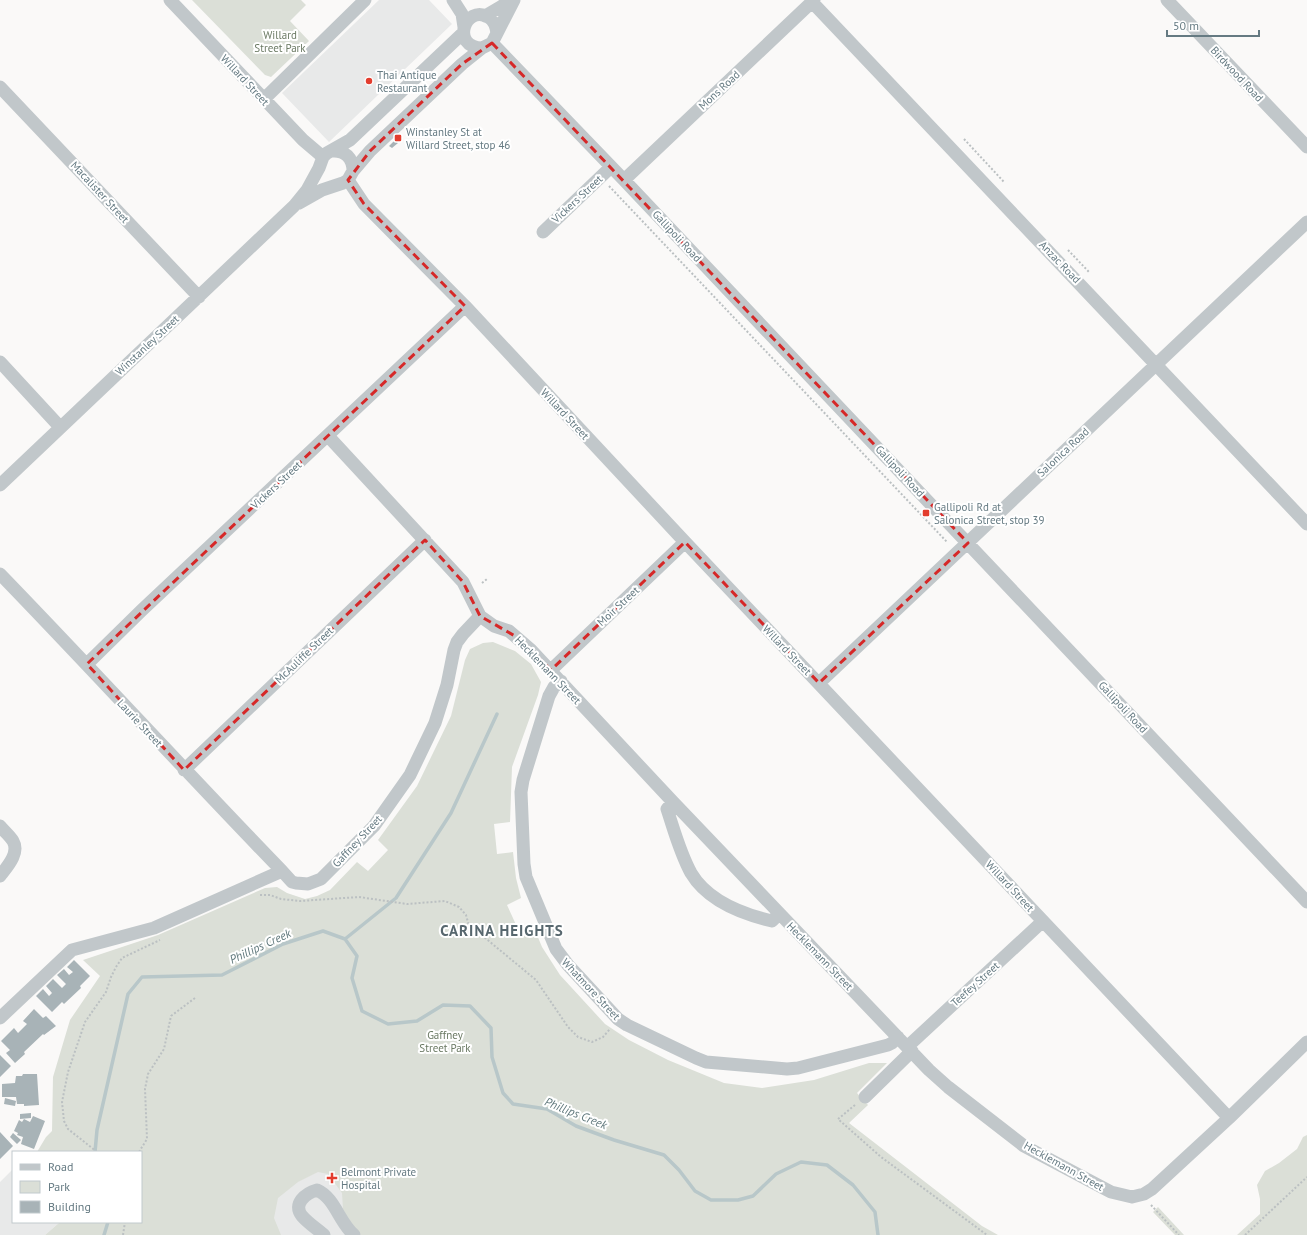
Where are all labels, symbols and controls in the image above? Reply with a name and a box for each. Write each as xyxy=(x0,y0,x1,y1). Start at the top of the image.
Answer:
scale bar xyxy=(1167,12,1259,38)
text: 50 m xyxy=(1173,18,1199,33)
park label: Willard Street Park xyxy=(254,28,306,55)
street label: Birdwood Road xyxy=(1208,43,1266,105)
street label: Willard Street xyxy=(218,52,272,109)
street label: Mons Road xyxy=(695,67,743,113)
place label: Thai Antique Restaurant xyxy=(377,68,437,95)
marker: Thai Antique Restaurant xyxy=(364,76,374,86)
place label: Winstanley St at Willard Street, stop 46 xyxy=(406,125,510,152)
marker: Winstanley St at Willard Street, stop 46 xyxy=(393,133,403,143)
street label: Macalister Street xyxy=(68,158,132,226)
street label: Vickers Street xyxy=(548,172,605,227)
street label: Gallipoli Road xyxy=(649,207,705,265)
street label: Anzac Road xyxy=(1036,238,1084,286)
street label: Winstanley Street xyxy=(112,312,182,378)
street label: Willard Street xyxy=(538,386,592,443)
street label: Salonica Road xyxy=(1034,424,1092,480)
street label: Gallipoli Road xyxy=(872,442,928,500)
street label: Vickers Street xyxy=(247,458,304,513)
place label: Gallipoli Rd at Salonica Street, stop 39 xyxy=(934,500,1045,527)
marker: Gallipoli Rd at Salonica Street, stop 39 xyxy=(921,508,931,518)
street label: Moir Street xyxy=(594,583,642,629)
street label: Willard Street xyxy=(760,622,815,678)
street label: McAuliffe Street xyxy=(272,623,336,686)
street label: Hecklemann Street xyxy=(512,633,584,707)
street label: Gallipoli Road xyxy=(1095,678,1151,736)
street label: Laurie Street xyxy=(114,696,166,750)
street label: Gaffney Street xyxy=(329,812,385,870)
street label: Willard Street xyxy=(983,858,1037,915)
street label: Hecklemann Street xyxy=(784,919,856,993)
district label: CARINA HEIGHTS xyxy=(440,921,564,940)
water label: Phillips Creek xyxy=(227,925,294,967)
street label: Whatmore Street xyxy=(559,955,623,1023)
street label: Teefey Street xyxy=(948,958,1002,1009)
park label: Gaffney Street Park xyxy=(419,1028,471,1055)
water label: Phillips Creek xyxy=(543,1094,610,1133)
street label: Hecklemann Street xyxy=(1022,1138,1107,1194)
legend xyxy=(12,1151,142,1223)
text: Road xyxy=(48,1159,73,1174)
place label: Belmont Private Hospital xyxy=(341,1165,417,1192)
marker: Belmont Private Hospital xyxy=(326,1172,338,1184)
text: Park xyxy=(48,1179,70,1194)
text: Building xyxy=(48,1199,91,1214)

